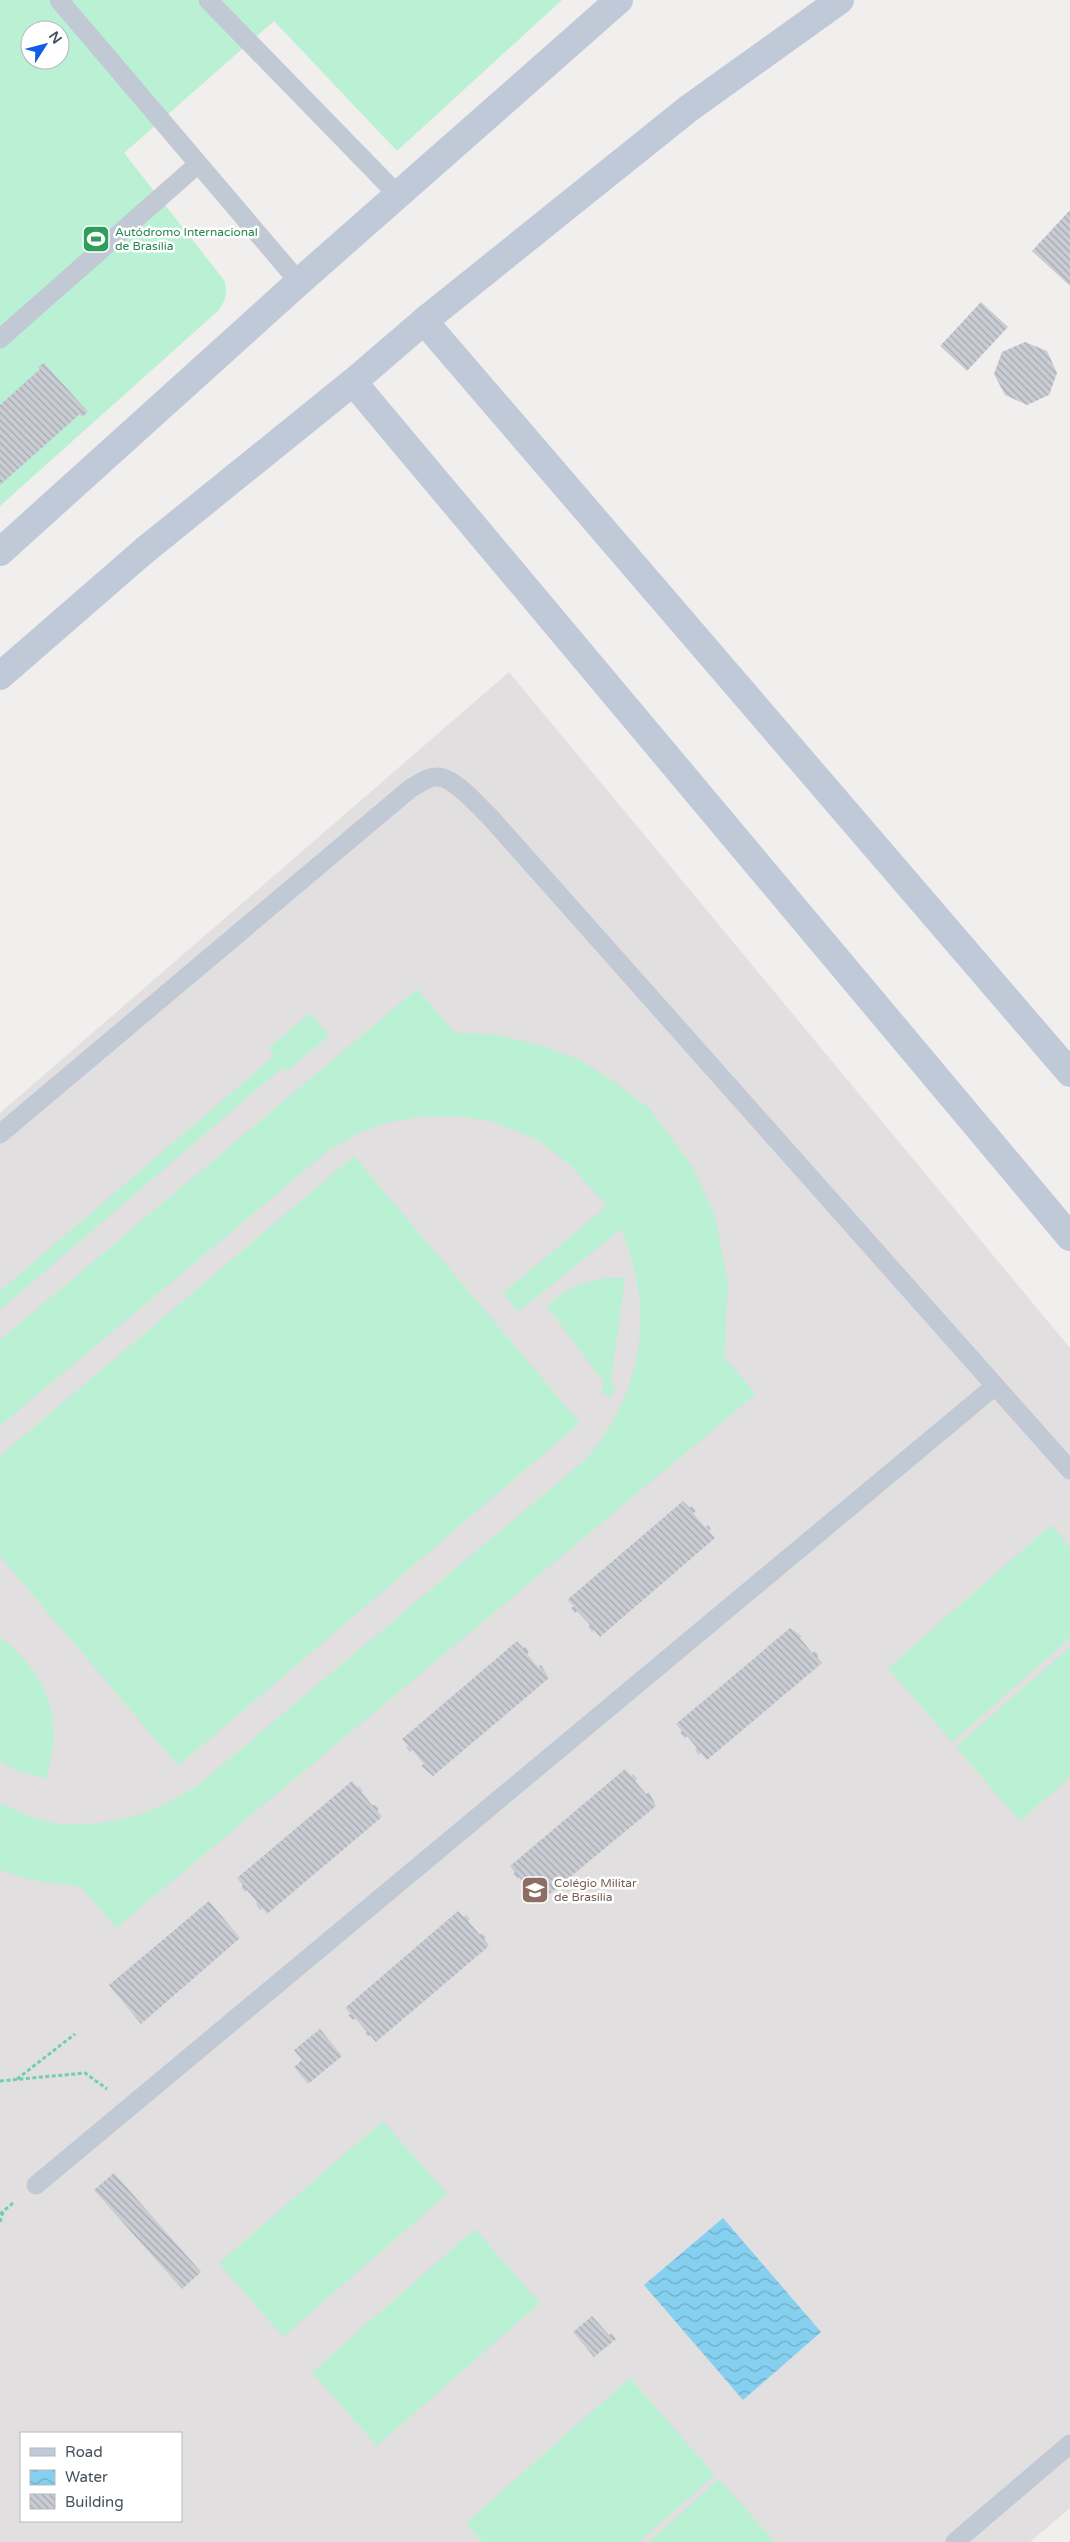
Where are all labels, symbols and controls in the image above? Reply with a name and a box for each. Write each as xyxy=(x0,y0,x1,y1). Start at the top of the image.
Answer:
north arrow xyxy=(20,20,70,70)
text: N xyxy=(45,28,65,47)
sports icon: Autódromo Internacional de Brasília xyxy=(81,224,111,254)
place label: Autódromo Internacional de Brasília xyxy=(115,225,258,253)
school or university icon: Colégio Militar de Brasília xyxy=(520,1875,550,1905)
place label: Colégio Militar de Brasília xyxy=(554,1876,637,1904)
legend xyxy=(20,2432,182,2522)
text: Road xyxy=(65,2443,103,2461)
text: Water xyxy=(65,2468,108,2486)
text: Building xyxy=(65,2493,124,2511)

